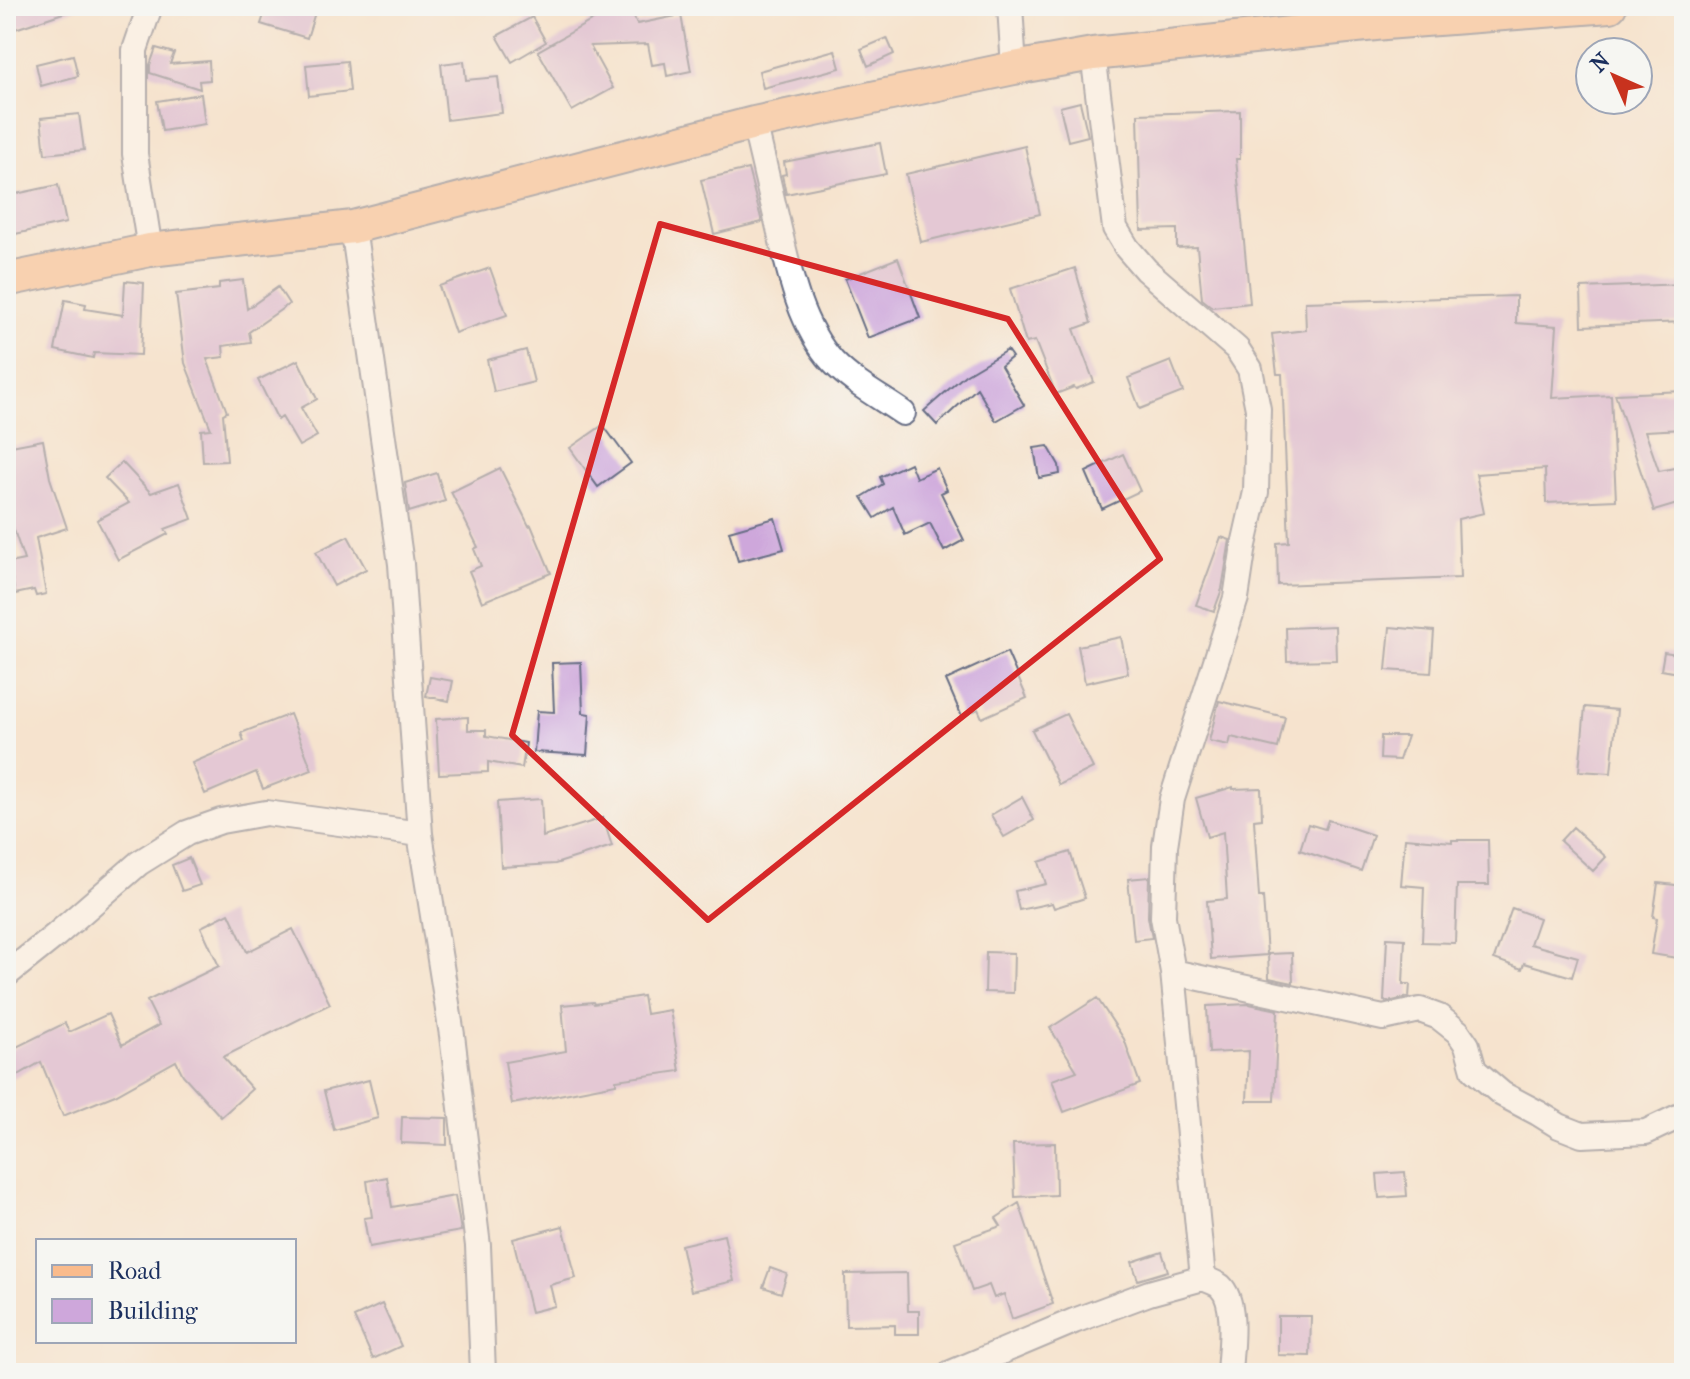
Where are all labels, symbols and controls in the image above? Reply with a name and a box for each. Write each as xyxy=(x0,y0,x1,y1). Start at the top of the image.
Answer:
north arrow xyxy=(1574,36,1654,116)
text: N xyxy=(1585,47,1616,78)
legend xyxy=(36,1239,296,1343)
text: Road xyxy=(108,1257,162,1285)
text: Building xyxy=(108,1297,199,1325)

